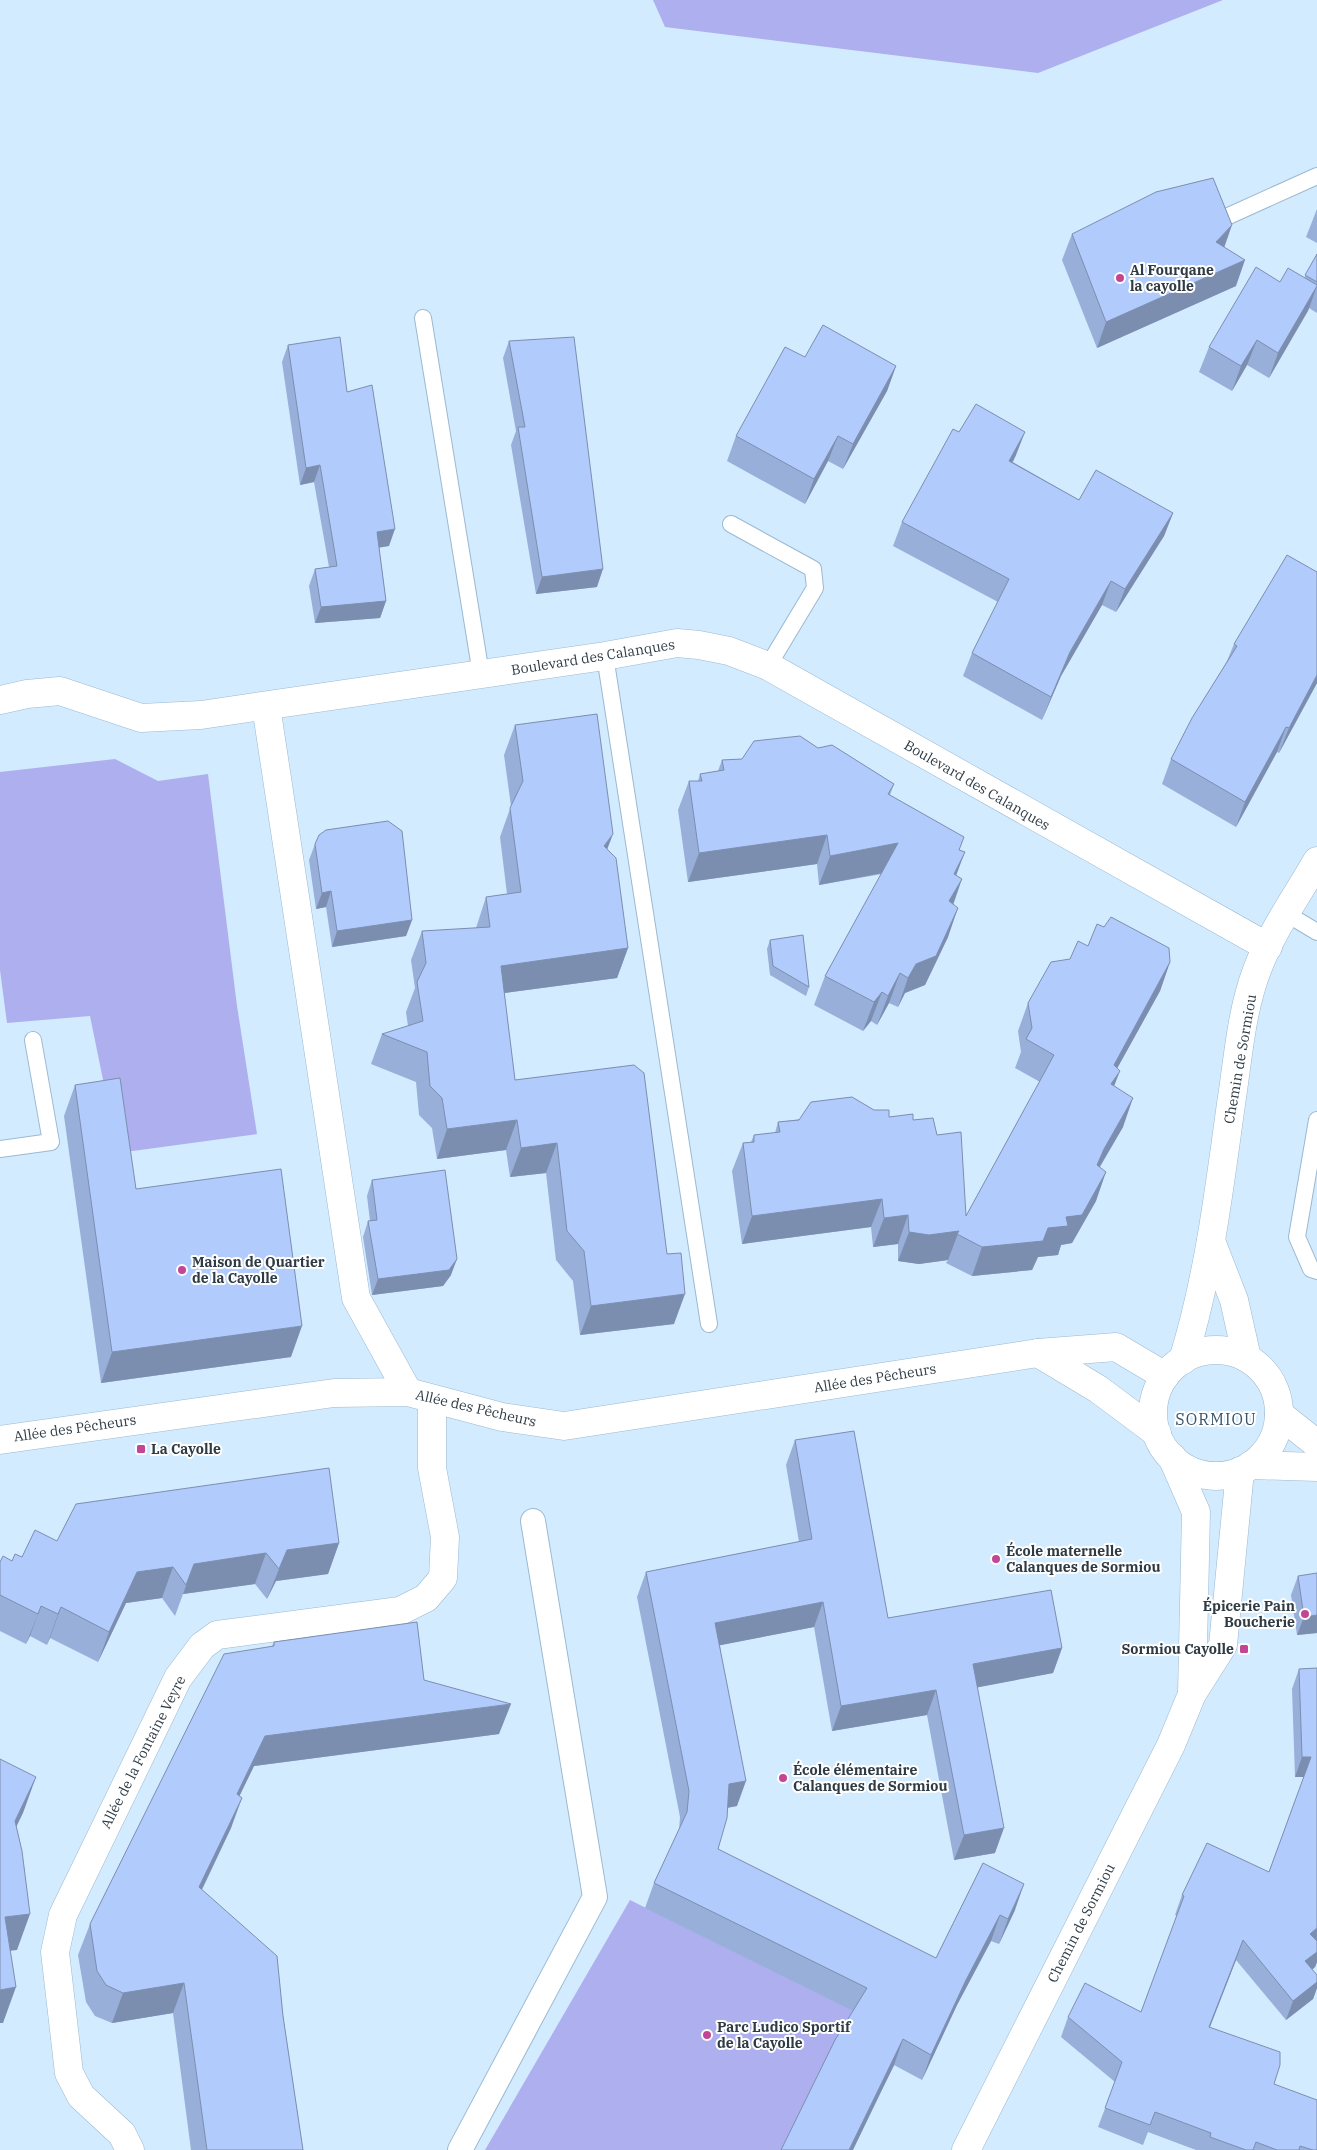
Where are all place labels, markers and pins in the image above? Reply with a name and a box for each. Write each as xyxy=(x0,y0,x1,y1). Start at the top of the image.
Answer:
place label: Al Fourqane la cayolle xyxy=(1130,261,1214,295)
marker: Al Fourqane la cayolle xyxy=(1114,272,1126,284)
place label: Maison de Quartier de la Cayolle xyxy=(192,1253,325,1287)
marker: Maison de Quartier de la Cayolle xyxy=(176,1264,188,1276)
place label: La Cayolle xyxy=(151,1440,221,1458)
marker: La Cayolle xyxy=(135,1443,147,1455)
place label: École maternelle Calanques de Sormiou xyxy=(1006,1541,1160,1576)
marker: École maternelle Calanques de Sormiou xyxy=(990,1553,1002,1565)
place label: Épicerie Pain Boucherie xyxy=(1203,1596,1295,1631)
marker: Épicerie Pain Boucherie xyxy=(1299,1608,1311,1620)
place label: Sormiou Cayolle xyxy=(1122,1640,1234,1658)
marker: Sormiou Cayolle xyxy=(1238,1643,1250,1655)
place label: École élémentaire Calanques de Sormiou xyxy=(793,1760,947,1795)
marker: École élémentaire Calanques de Sormiou xyxy=(777,1772,789,1784)
place label: Parc Ludico Sportif de la Cayolle xyxy=(717,2018,852,2052)
marker: Parc Ludico Sportif de la Cayolle xyxy=(701,2029,713,2041)

